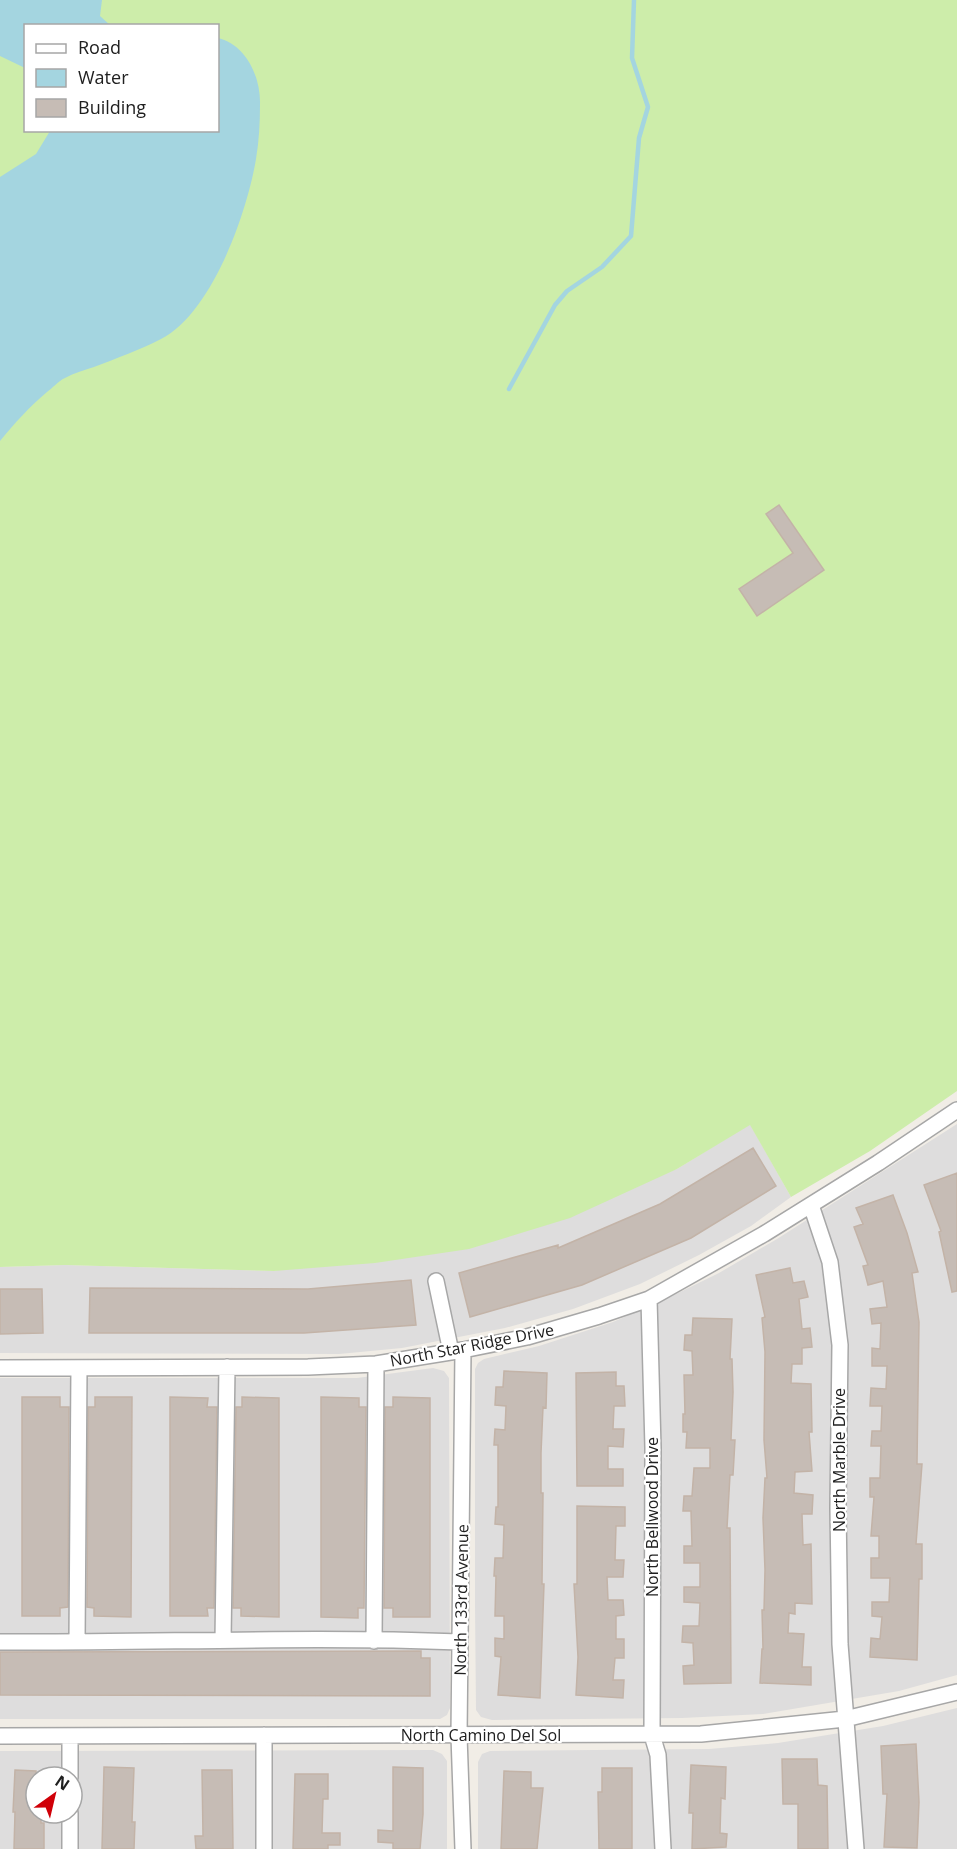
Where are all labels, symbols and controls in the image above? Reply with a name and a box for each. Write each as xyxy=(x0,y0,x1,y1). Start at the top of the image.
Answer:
legend xyxy=(24,24,219,132)
text: Road xyxy=(78,35,121,59)
text: Water xyxy=(78,65,129,89)
text: Building xyxy=(78,95,146,119)
street label: North Star Ridge Drive xyxy=(388,1318,556,1372)
street label: North Marble Drive xyxy=(828,1388,850,1532)
street label: North Bellwood Drive xyxy=(641,1437,663,1597)
street label: North 133rd Avenue xyxy=(449,1524,473,1676)
street label: North Camino Del Sol xyxy=(401,1724,561,1746)
north arrow xyxy=(24,1765,84,1825)
text: N xyxy=(51,1770,74,1795)

